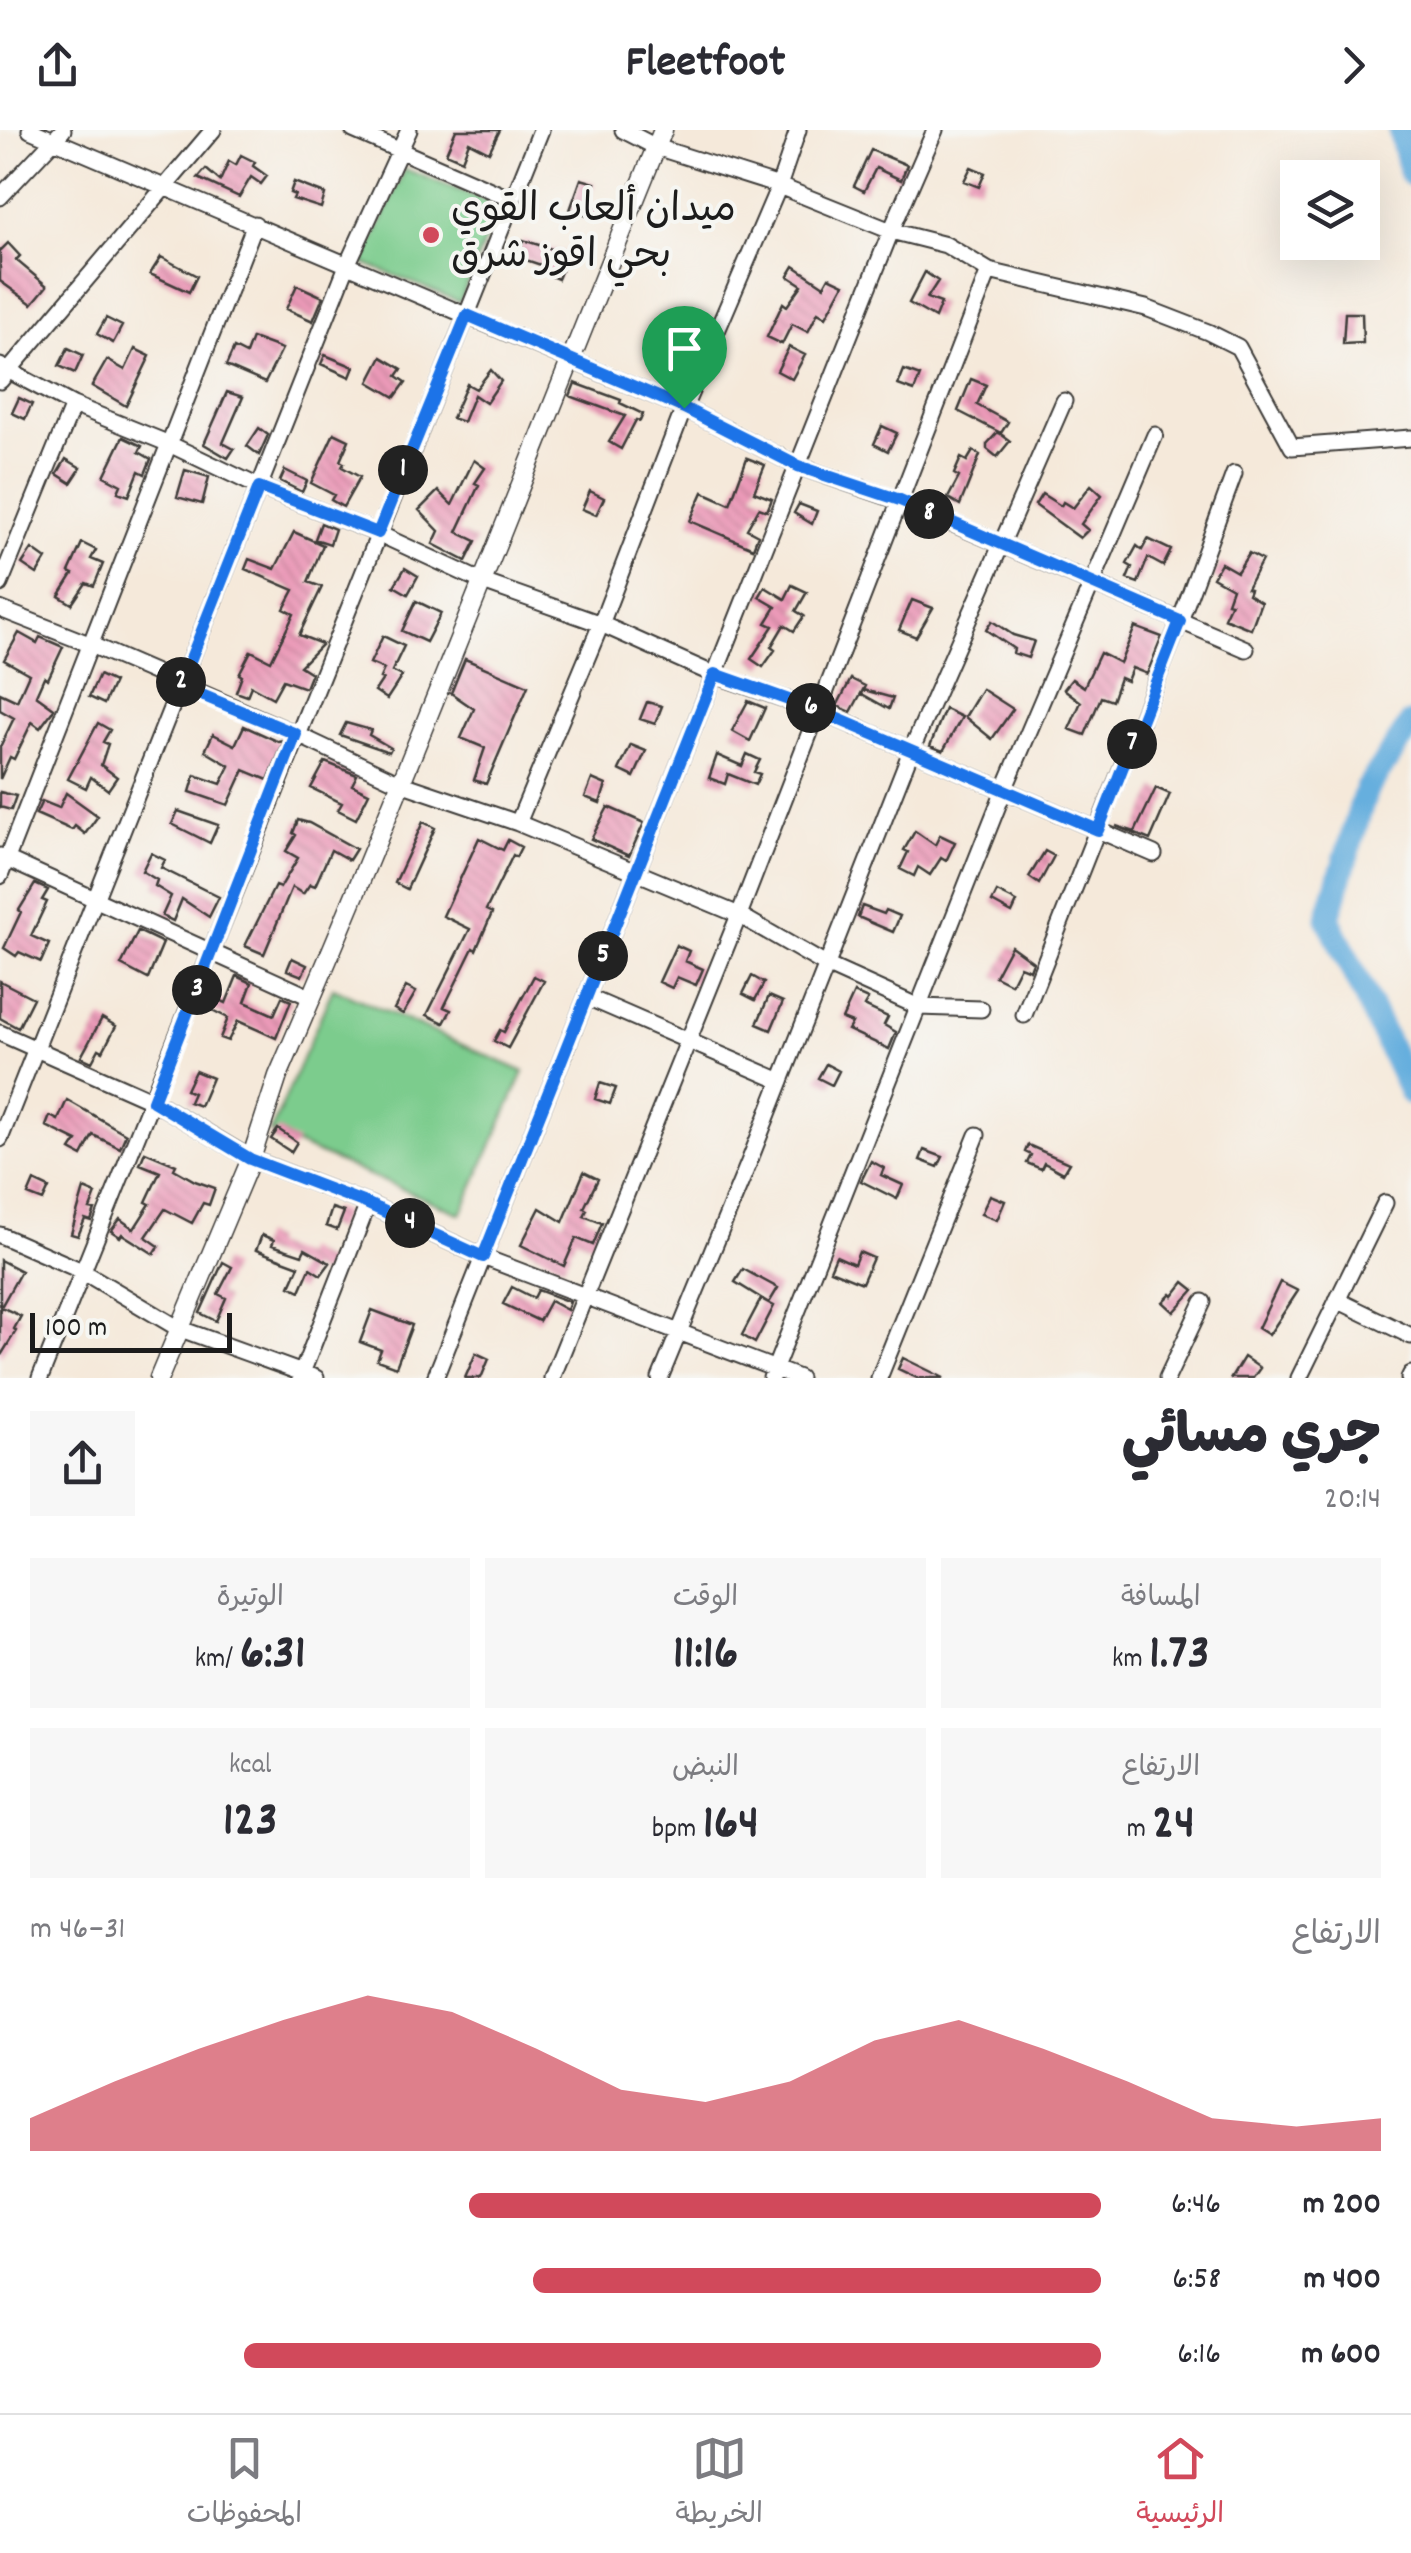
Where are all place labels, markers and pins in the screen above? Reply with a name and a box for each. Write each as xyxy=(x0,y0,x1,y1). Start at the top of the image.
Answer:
place label: ميدان ألعاب القوي بحي اقوز شرق xyxy=(451,184,736,287)
marker: ميدان ألعاب القوي بحي اقوز شرق xyxy=(420,224,442,246)
pin xyxy=(642,306,727,409)
pin: 1 xyxy=(378,445,428,495)
pin: 8 xyxy=(904,489,954,539)
pin: 2 xyxy=(156,657,206,707)
pin: 6 xyxy=(786,683,836,733)
pin: 7 xyxy=(1107,719,1157,769)
pin: 5 xyxy=(578,931,628,981)
pin: 3 xyxy=(172,965,222,1015)
pin: 4 xyxy=(385,1198,435,1248)

